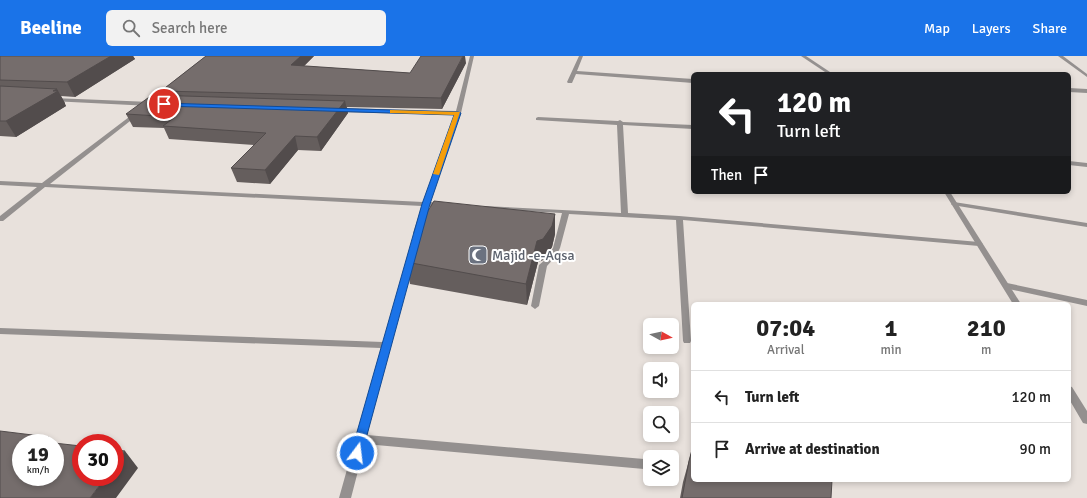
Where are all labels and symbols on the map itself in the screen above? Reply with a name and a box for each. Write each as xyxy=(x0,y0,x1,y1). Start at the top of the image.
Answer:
pin xyxy=(147,87,181,121)
mosque icon: Majid -e-Aqsa xyxy=(467,244,489,266)
place label: Majid -e-Aqsa xyxy=(492,247,575,264)
north arrow xyxy=(643,318,679,354)
position arrow xyxy=(336,432,378,474)
speed limit sign: 30 xyxy=(72,434,124,486)

